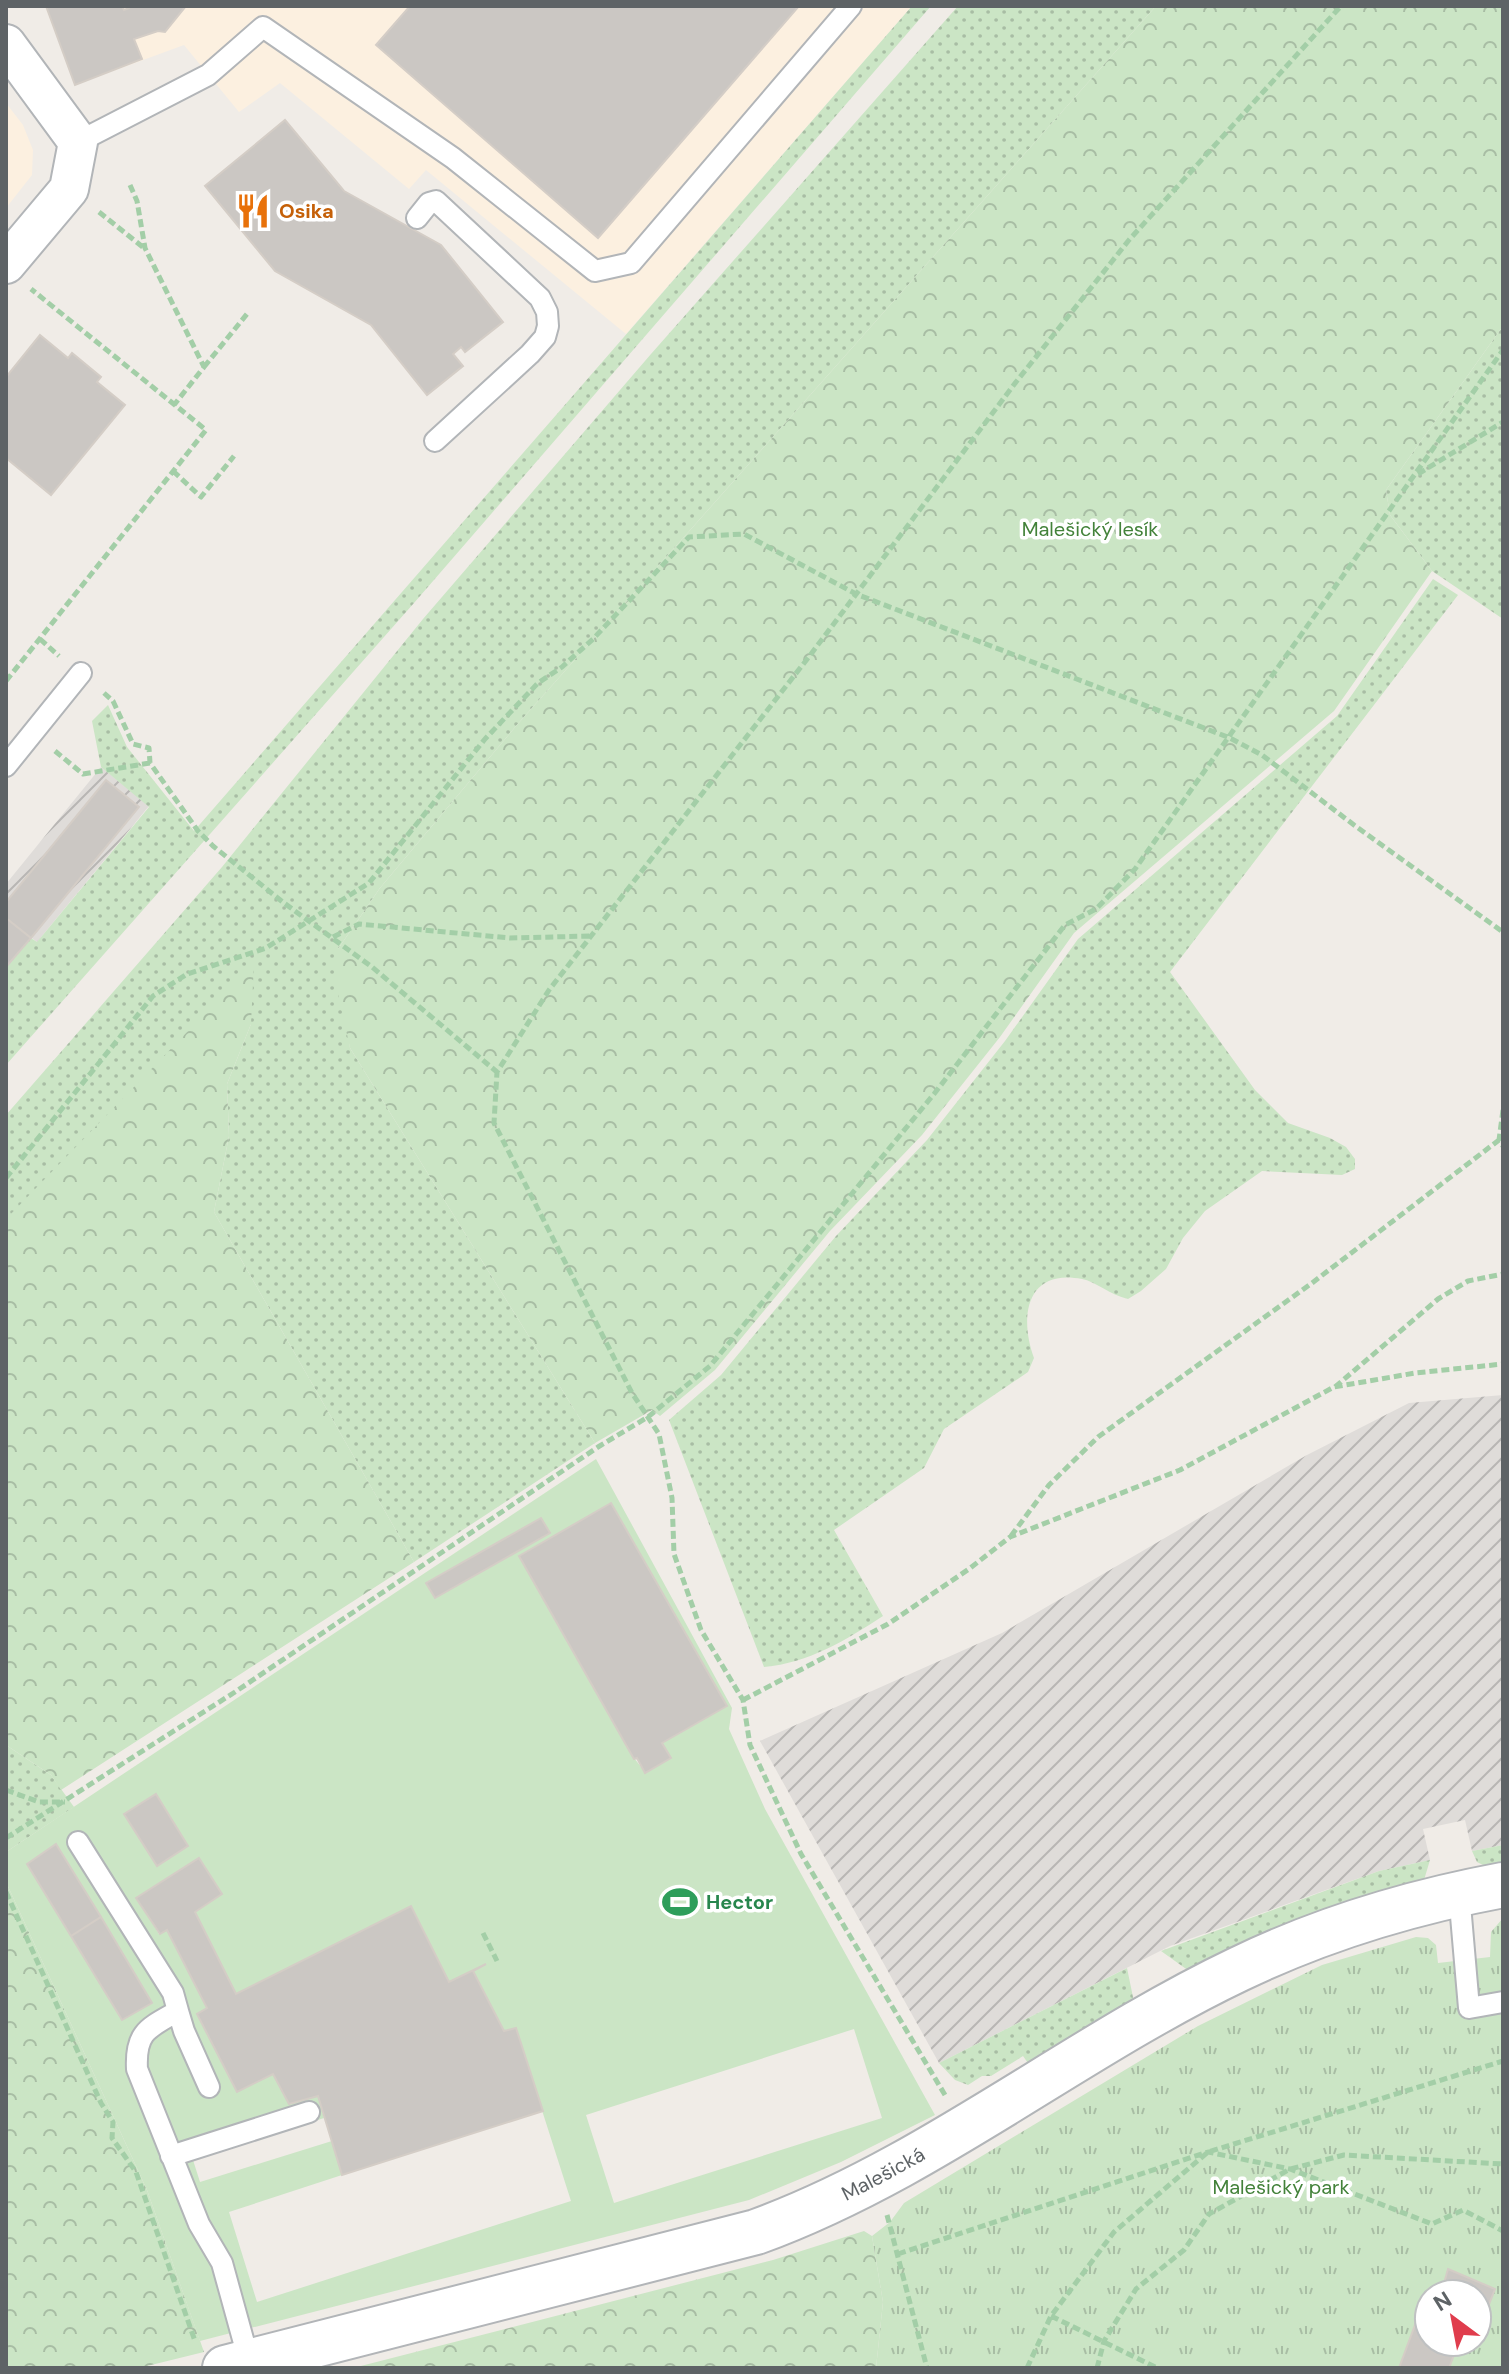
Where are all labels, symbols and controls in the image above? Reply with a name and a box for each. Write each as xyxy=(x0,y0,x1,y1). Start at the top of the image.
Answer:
restaurant icon: Osika xyxy=(234,192,272,230)
place label: Osika xyxy=(279,198,334,224)
park label: Malešický lesík xyxy=(1022,516,1158,542)
sports icon: Hector xyxy=(661,1883,699,1921)
place label: Hector xyxy=(706,1889,773,1915)
street label: Malešická xyxy=(837,2141,929,2207)
park label: Malešický park xyxy=(1212,2174,1350,2200)
north arrow xyxy=(1413,2278,1493,2358)
text: N xyxy=(1428,2285,1457,2318)

